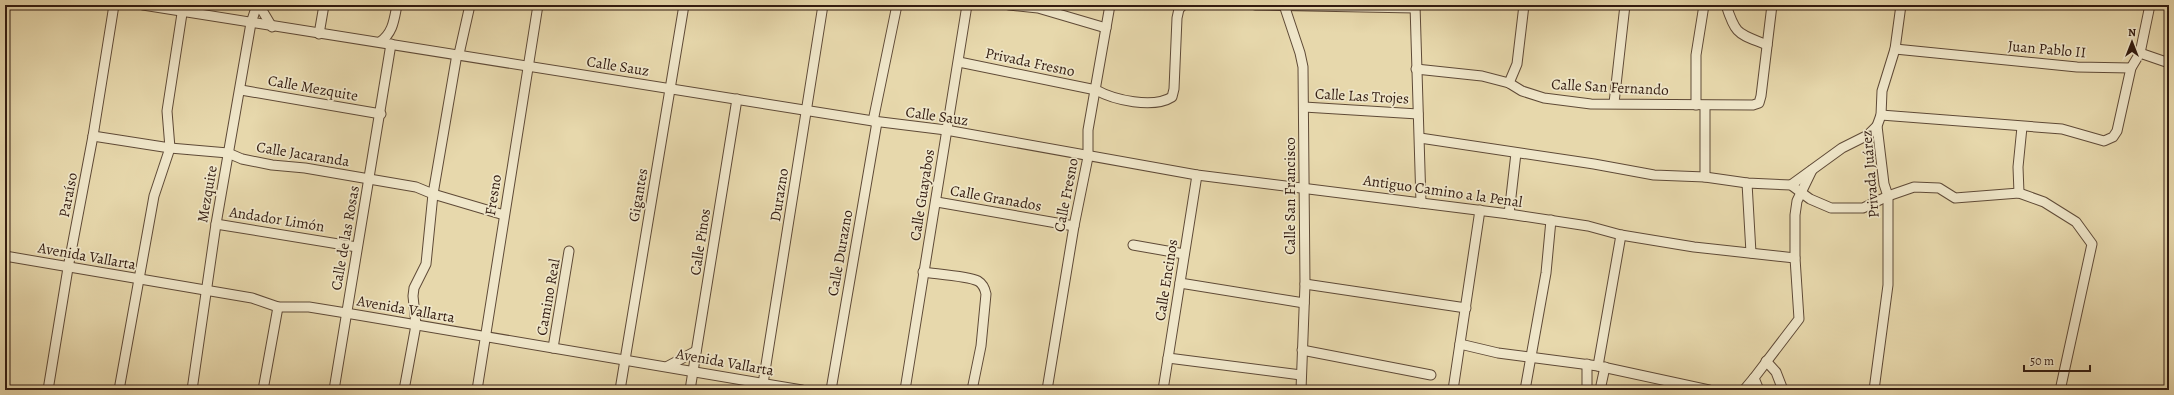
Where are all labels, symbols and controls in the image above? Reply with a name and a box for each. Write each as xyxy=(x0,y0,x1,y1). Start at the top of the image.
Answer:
north arrow xyxy=(2112,22,2152,62)
text: N xyxy=(2128,25,2136,40)
street label: Juan Pablo II xyxy=(2007,36,2087,62)
street label: Privada Fresno xyxy=(983,43,1077,81)
street label: Calle Sauz xyxy=(585,51,651,81)
street label: Calle Mezquite xyxy=(266,70,360,106)
street label: Calle San Fernando xyxy=(1551,74,1669,100)
street label: Calle Las Trojes xyxy=(1314,84,1410,108)
street label: Calle Sauz xyxy=(904,102,970,130)
street label: Privada Juárez xyxy=(1856,129,1884,219)
street label: Calle Jacaranda xyxy=(255,137,351,171)
street label: Calle San Francisco xyxy=(1280,137,1300,255)
street label: Calle Guayabos xyxy=(905,148,939,242)
street label: Calle Fresno xyxy=(1049,156,1083,234)
street label: Mezquite xyxy=(192,164,222,224)
street label: Gigantes xyxy=(623,167,653,223)
street label: Durazno xyxy=(765,167,793,223)
street label: Antiguo Camino a la Penal xyxy=(1361,170,1524,212)
street label: Paraíso xyxy=(54,171,82,219)
street label: Fresno xyxy=(480,173,506,217)
street label: Calle Granados xyxy=(949,180,1043,216)
street label: Calle de las Rosas xyxy=(326,184,364,292)
street label: Andador Limón xyxy=(227,201,326,236)
street label: Calle Pinos xyxy=(685,207,715,277)
street label: Calle Durazno xyxy=(823,208,857,298)
street label: Avenida Vallarta xyxy=(36,237,137,274)
street label: Calle Encinos xyxy=(1150,238,1182,322)
street label: Camino Real xyxy=(531,257,565,337)
street label: Avenida Vallarta xyxy=(355,290,456,327)
street label: Avenida Vallarta xyxy=(674,343,775,380)
scale bar xyxy=(2024,347,2090,373)
text: 50 m xyxy=(2030,353,2054,369)

